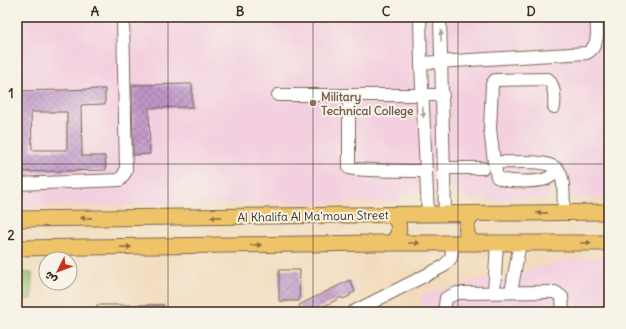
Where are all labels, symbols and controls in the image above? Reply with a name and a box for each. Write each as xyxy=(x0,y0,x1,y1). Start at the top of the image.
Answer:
text: A xyxy=(91,3,100,20)
text: B xyxy=(236,3,245,20)
text: C xyxy=(382,3,391,20)
text: D xyxy=(526,3,536,20)
one-way arrow xyxy=(437,30,444,42)
text: 1 xyxy=(8,85,14,102)
place label: Military Technical College xyxy=(321,89,414,119)
marker: Military Technical College xyxy=(308,98,318,108)
one-way arrow xyxy=(420,106,426,119)
street label: Al Khalifa Al Ma'moun Street xyxy=(237,207,389,225)
one-way arrow xyxy=(535,210,548,216)
one-way arrow xyxy=(209,214,222,220)
one-way arrow xyxy=(79,215,92,221)
text: 2 xyxy=(7,227,15,244)
one-way arrow xyxy=(408,240,421,246)
one-way arrow xyxy=(580,240,593,246)
one-way arrow xyxy=(250,242,263,248)
one-way arrow xyxy=(120,244,133,250)
north arrow xyxy=(38,251,78,291)
text: ش xyxy=(41,269,60,287)

